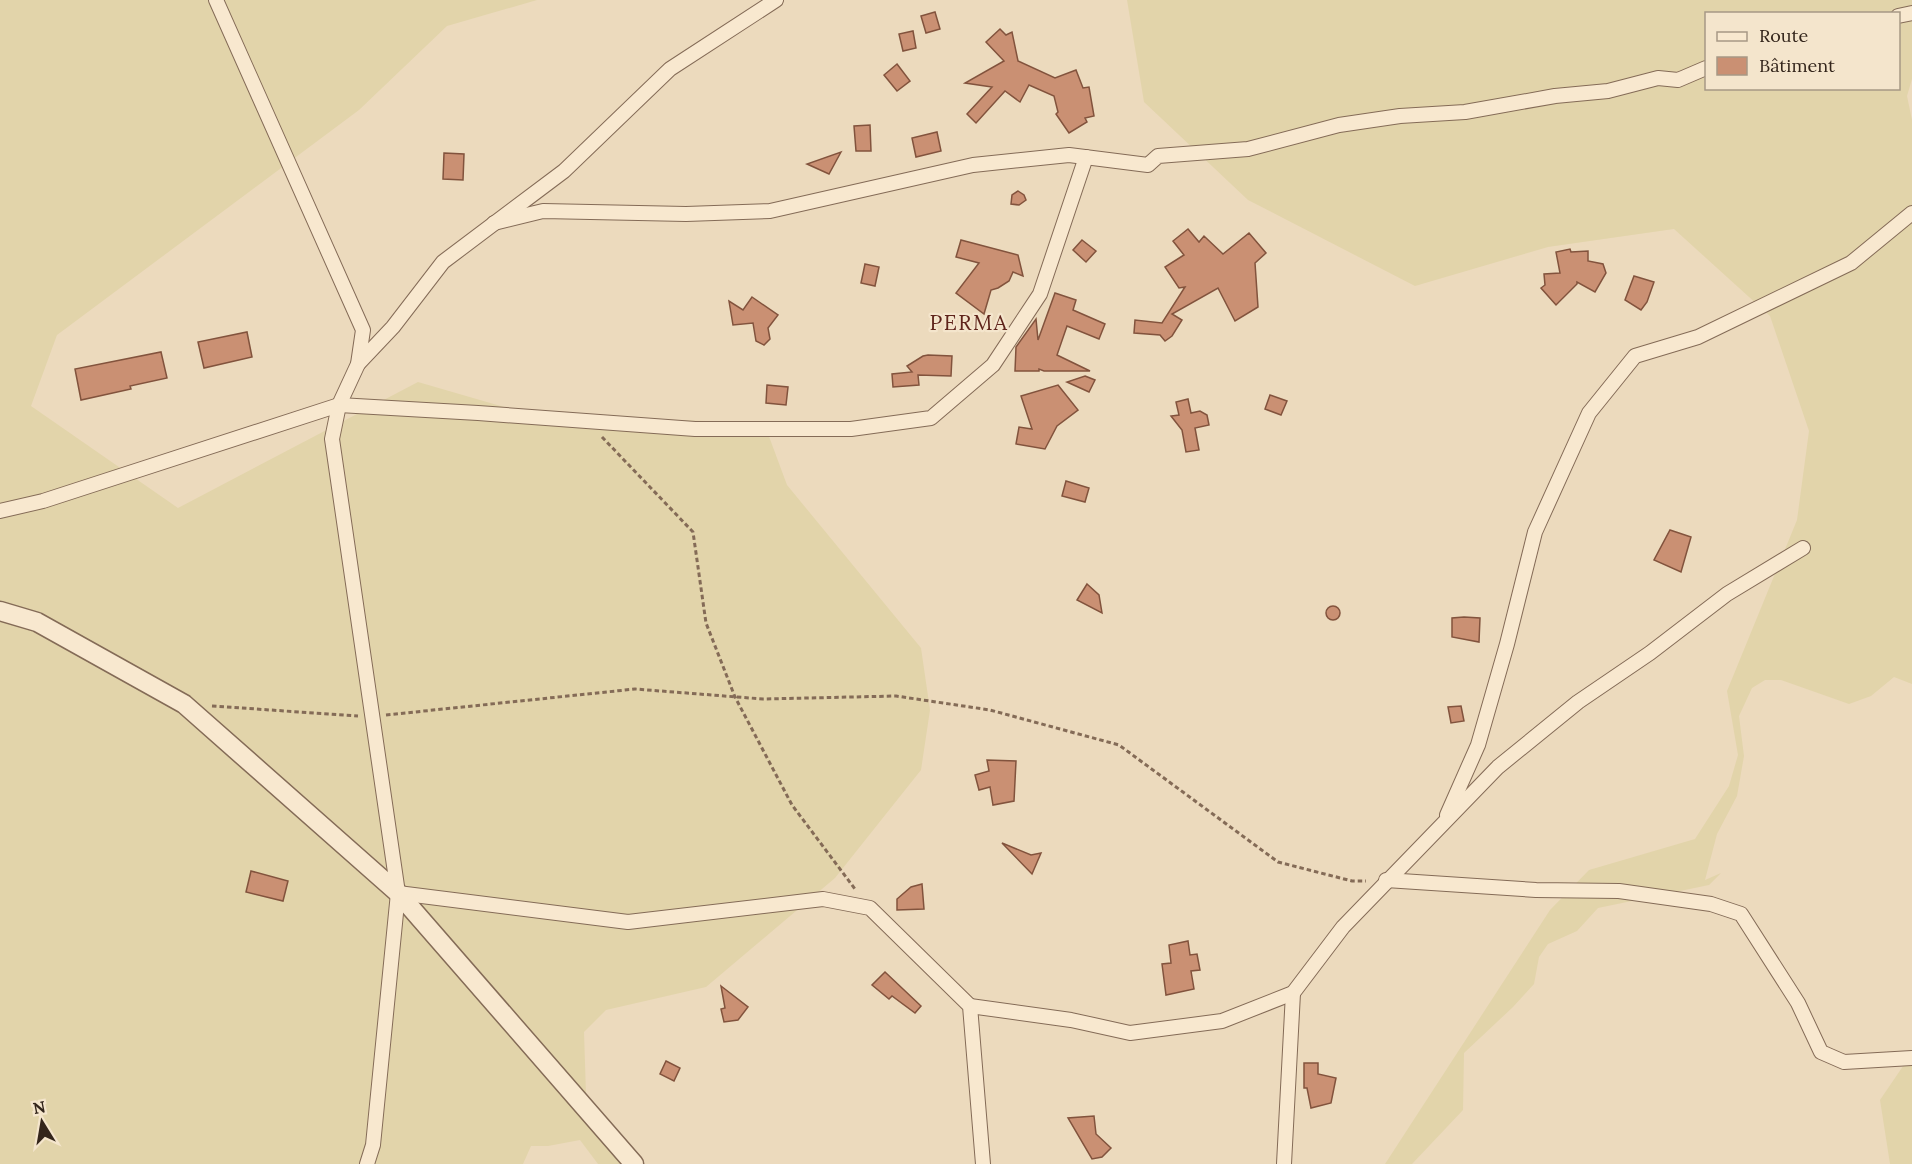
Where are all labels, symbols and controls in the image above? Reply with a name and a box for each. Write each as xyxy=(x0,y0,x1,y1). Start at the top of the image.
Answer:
legend xyxy=(1705,12,1900,90)
text: Route xyxy=(1759,24,1808,47)
text: Bâtiment xyxy=(1759,54,1835,77)
district label: PERMA xyxy=(930,309,1008,336)
north arrow xyxy=(12,1092,72,1152)
text: N xyxy=(31,1096,47,1118)

